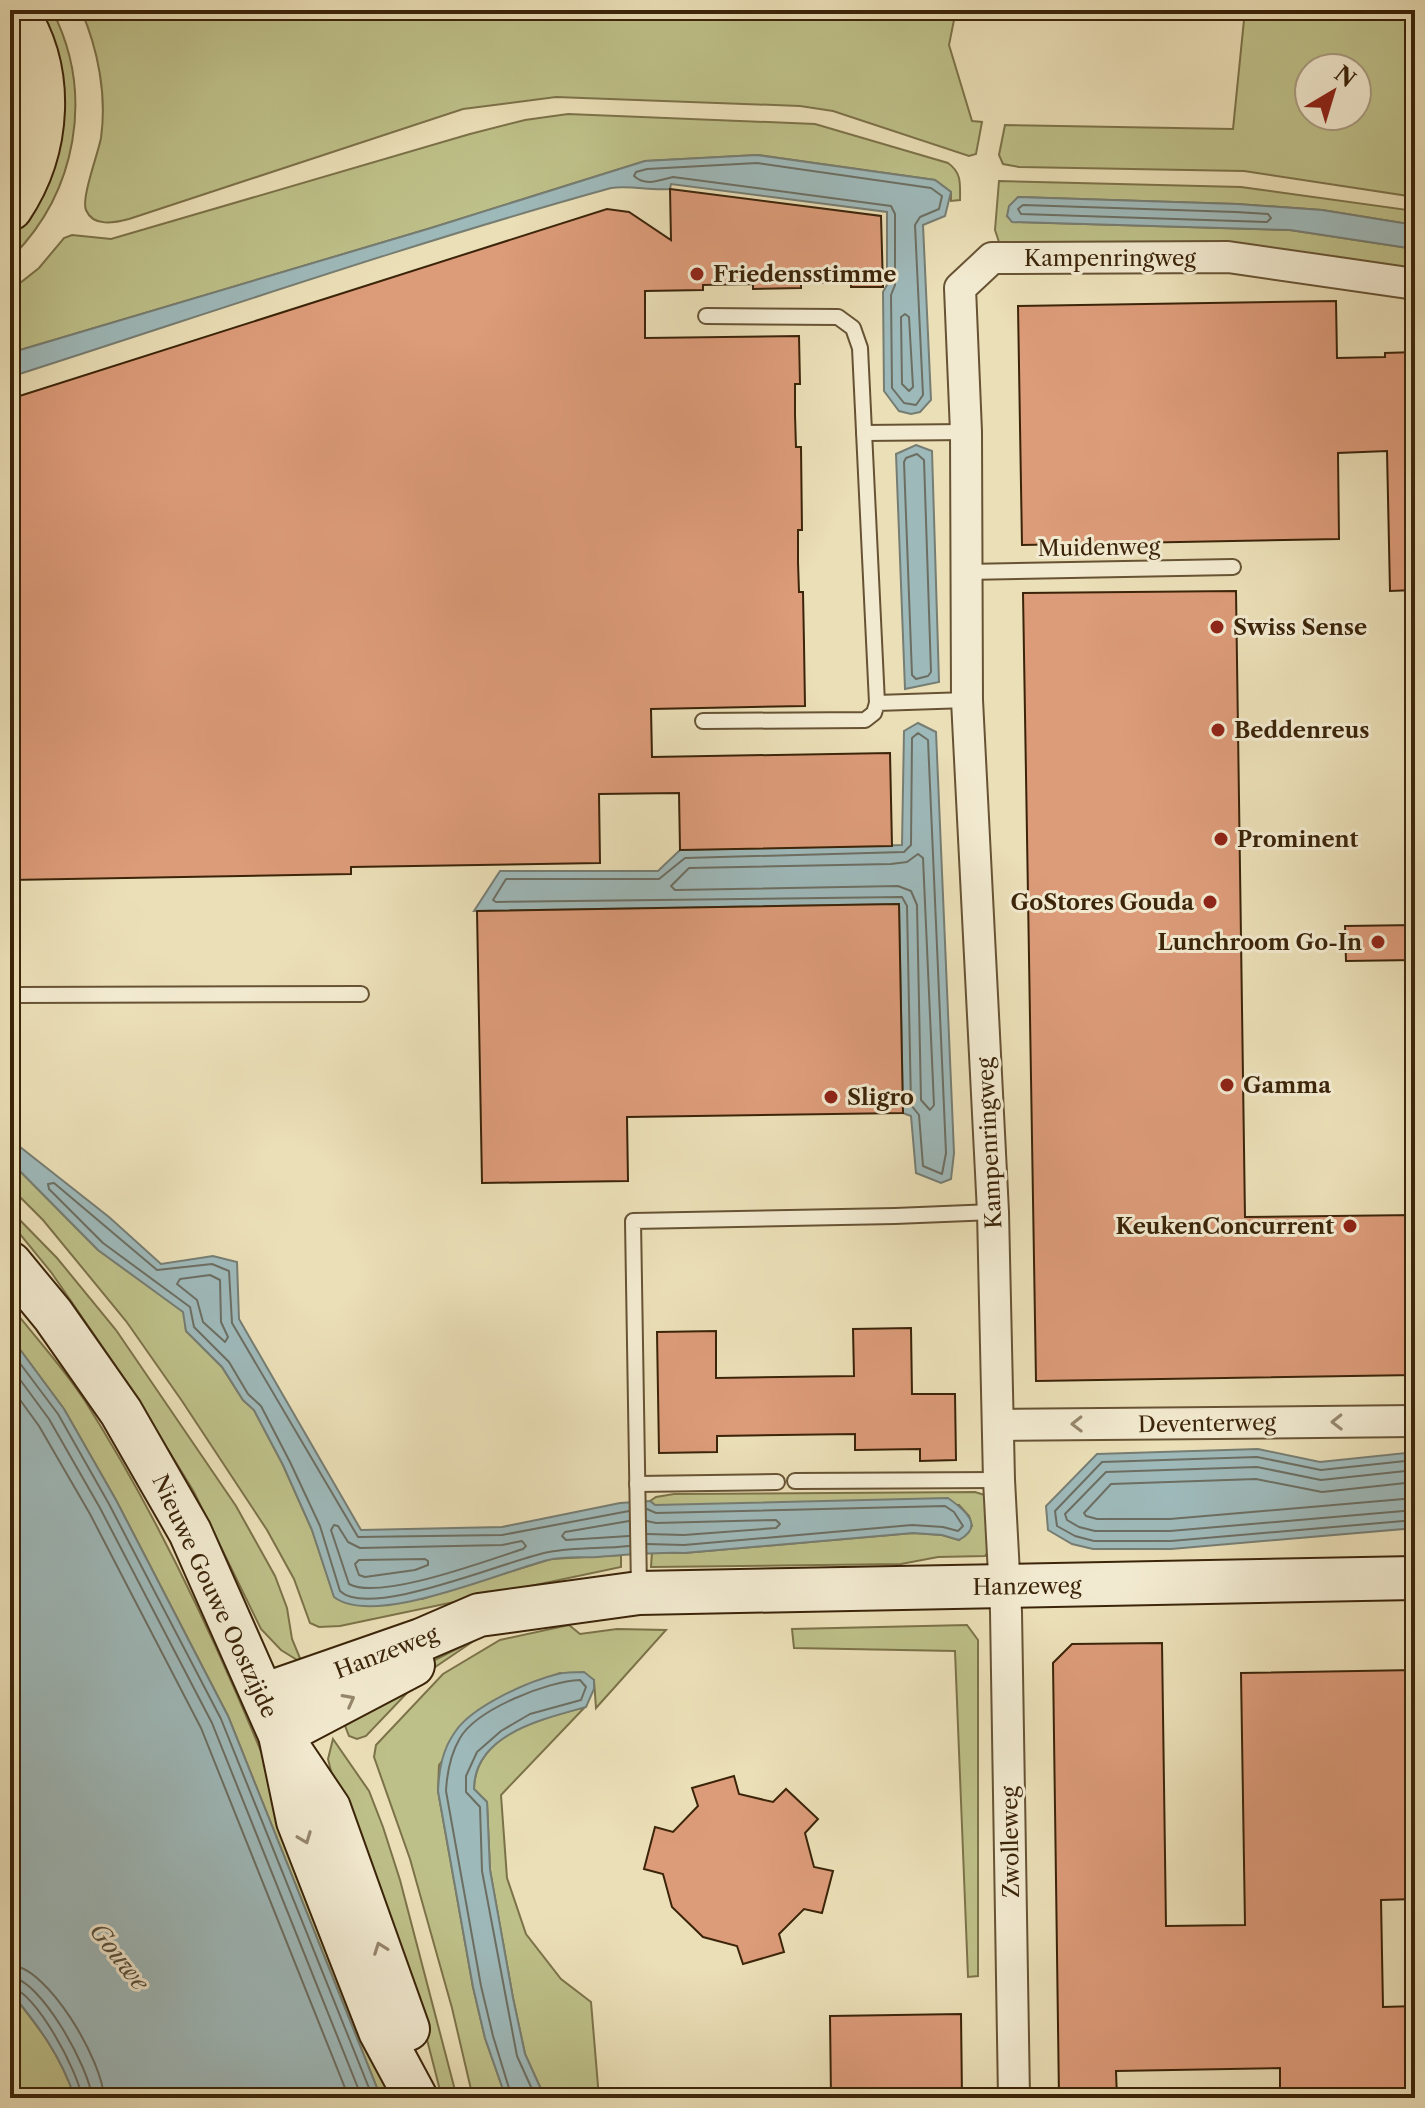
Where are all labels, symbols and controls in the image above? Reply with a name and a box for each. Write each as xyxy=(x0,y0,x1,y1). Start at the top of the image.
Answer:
north arrow xyxy=(1293,52,1373,132)
text: N xyxy=(1329,60,1361,93)
street label: Kampenringweg xyxy=(1024,245,1196,272)
place label: Friedensstimme xyxy=(713,261,896,288)
marker: Friedensstimme xyxy=(688,265,706,283)
street label: Muidenweg xyxy=(1037,533,1161,562)
place label: Swiss Sense xyxy=(1233,614,1367,641)
marker: Swiss Sense xyxy=(1208,618,1226,636)
place label: Beddenreus xyxy=(1234,717,1370,744)
marker: Beddenreus xyxy=(1209,721,1227,739)
place label: Prominent xyxy=(1237,826,1359,853)
marker: Prominent xyxy=(1212,830,1230,848)
place label: GoStores Gouda xyxy=(1011,889,1194,916)
marker: GoStores Gouda xyxy=(1201,893,1219,911)
place label: Lunchroom Go-In xyxy=(1158,929,1362,956)
marker: Lunchroom Go-In xyxy=(1369,933,1387,951)
street label: Kampenringweg xyxy=(972,1056,1007,1229)
place label: Gamma xyxy=(1243,1072,1331,1099)
marker: Gamma xyxy=(1218,1076,1236,1094)
place label: Sligro xyxy=(847,1084,914,1111)
marker: Sligro xyxy=(822,1088,840,1106)
place label: KeukenConcurrent xyxy=(1116,1213,1334,1240)
marker: KeukenConcurrent xyxy=(1341,1217,1359,1235)
street label: Deventerweg xyxy=(1138,1409,1277,1438)
one-way arrow xyxy=(1330,1413,1343,1430)
one-way arrow xyxy=(1070,1415,1083,1433)
street label: Nieuwe Gouwe Oostzijde xyxy=(146,1470,283,1722)
street label: Hanzeweg xyxy=(972,1572,1082,1601)
street label: Hanzeweg xyxy=(330,1620,442,1685)
one-way arrow xyxy=(341,1694,356,1709)
street label: Zwolleweg xyxy=(996,1785,1025,1898)
one-way arrow xyxy=(295,1830,312,1844)
water label: Gouwe xyxy=(84,1917,156,1998)
one-way arrow xyxy=(373,1942,390,1956)

